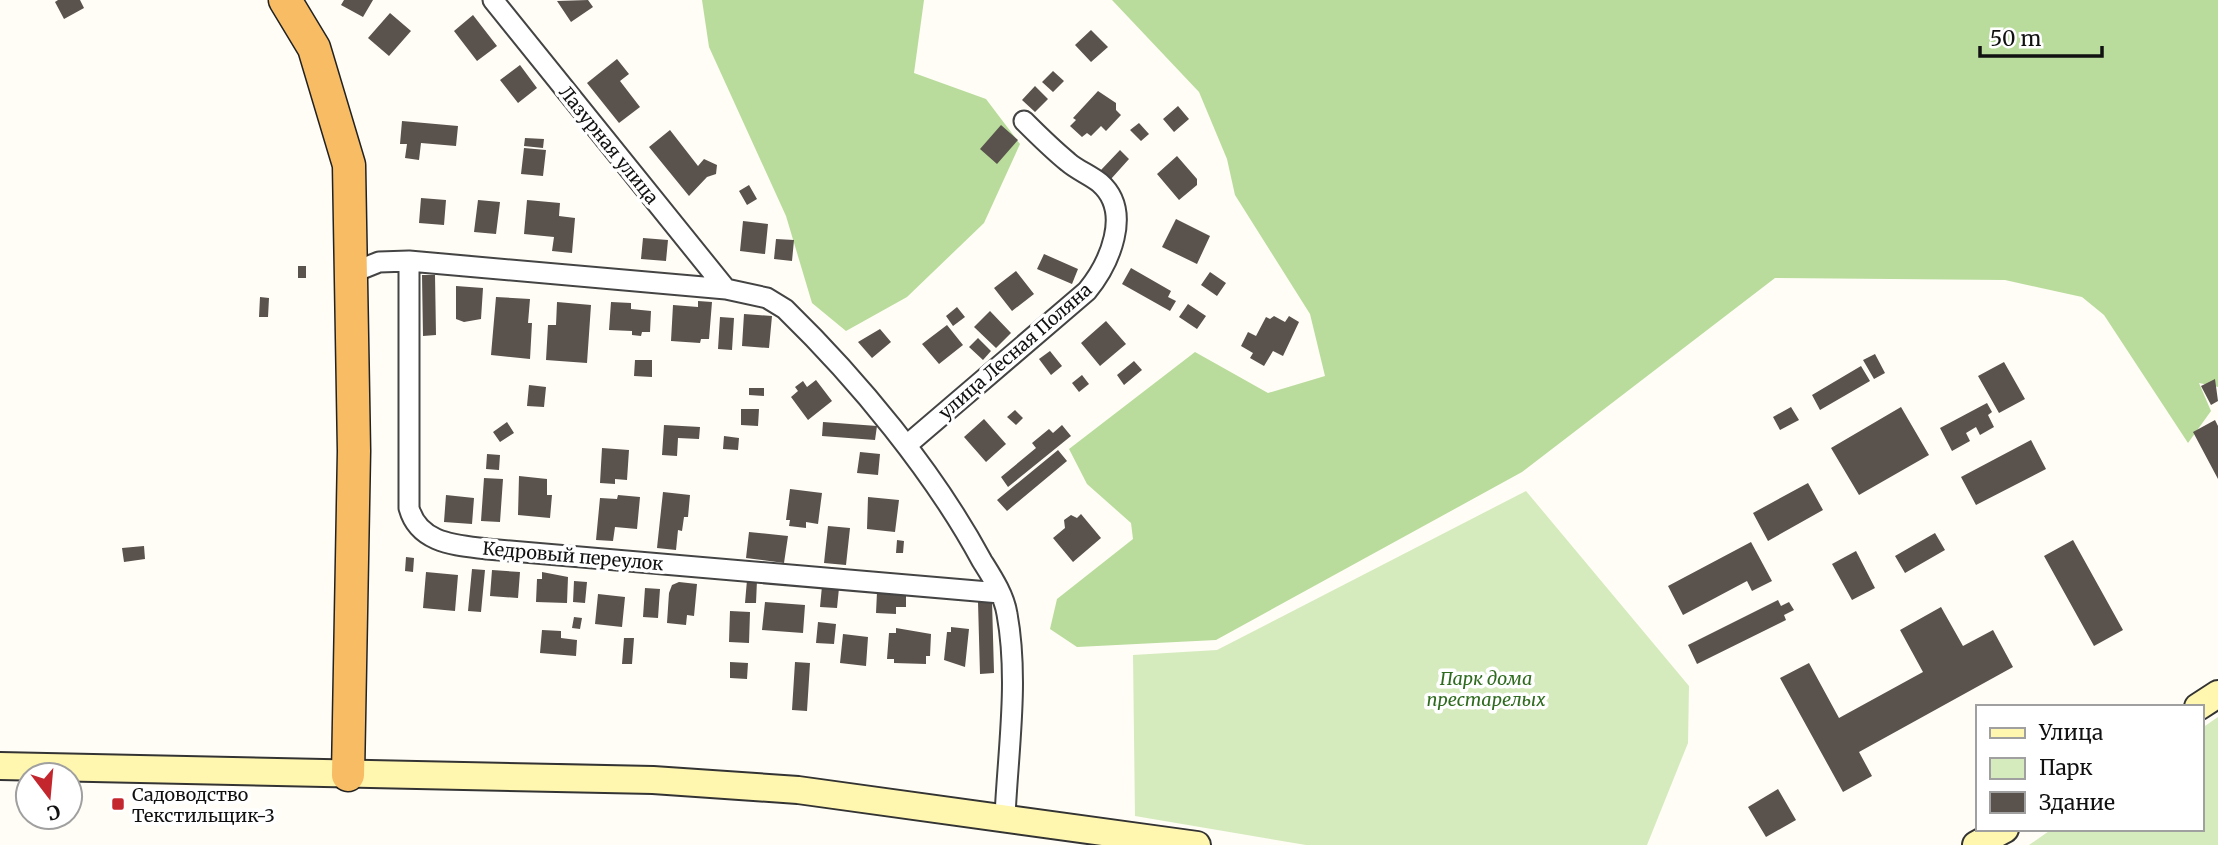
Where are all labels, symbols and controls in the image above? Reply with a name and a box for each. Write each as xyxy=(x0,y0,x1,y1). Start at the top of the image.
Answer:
scale bar xyxy=(1980,14,2102,58)
text: 50 m xyxy=(1990,25,2041,52)
street label: Лазурная улица xyxy=(554,81,664,209)
street label: улица Лесная Поляна xyxy=(934,278,1097,424)
street label: Кедровый переулок xyxy=(481,537,665,575)
park label: Парк дома престарелых xyxy=(1426,667,1546,711)
legend xyxy=(1976,705,2204,831)
text: Улица xyxy=(2038,719,2103,746)
text: Парк xyxy=(2039,754,2093,781)
north arrow xyxy=(14,761,84,831)
place label: Садоводство Текстильщик-3 xyxy=(132,783,275,827)
text: Здание xyxy=(2039,789,2115,816)
marker: Садоводство Текстильщик-3 xyxy=(110,796,126,812)
text: С xyxy=(44,799,63,826)

